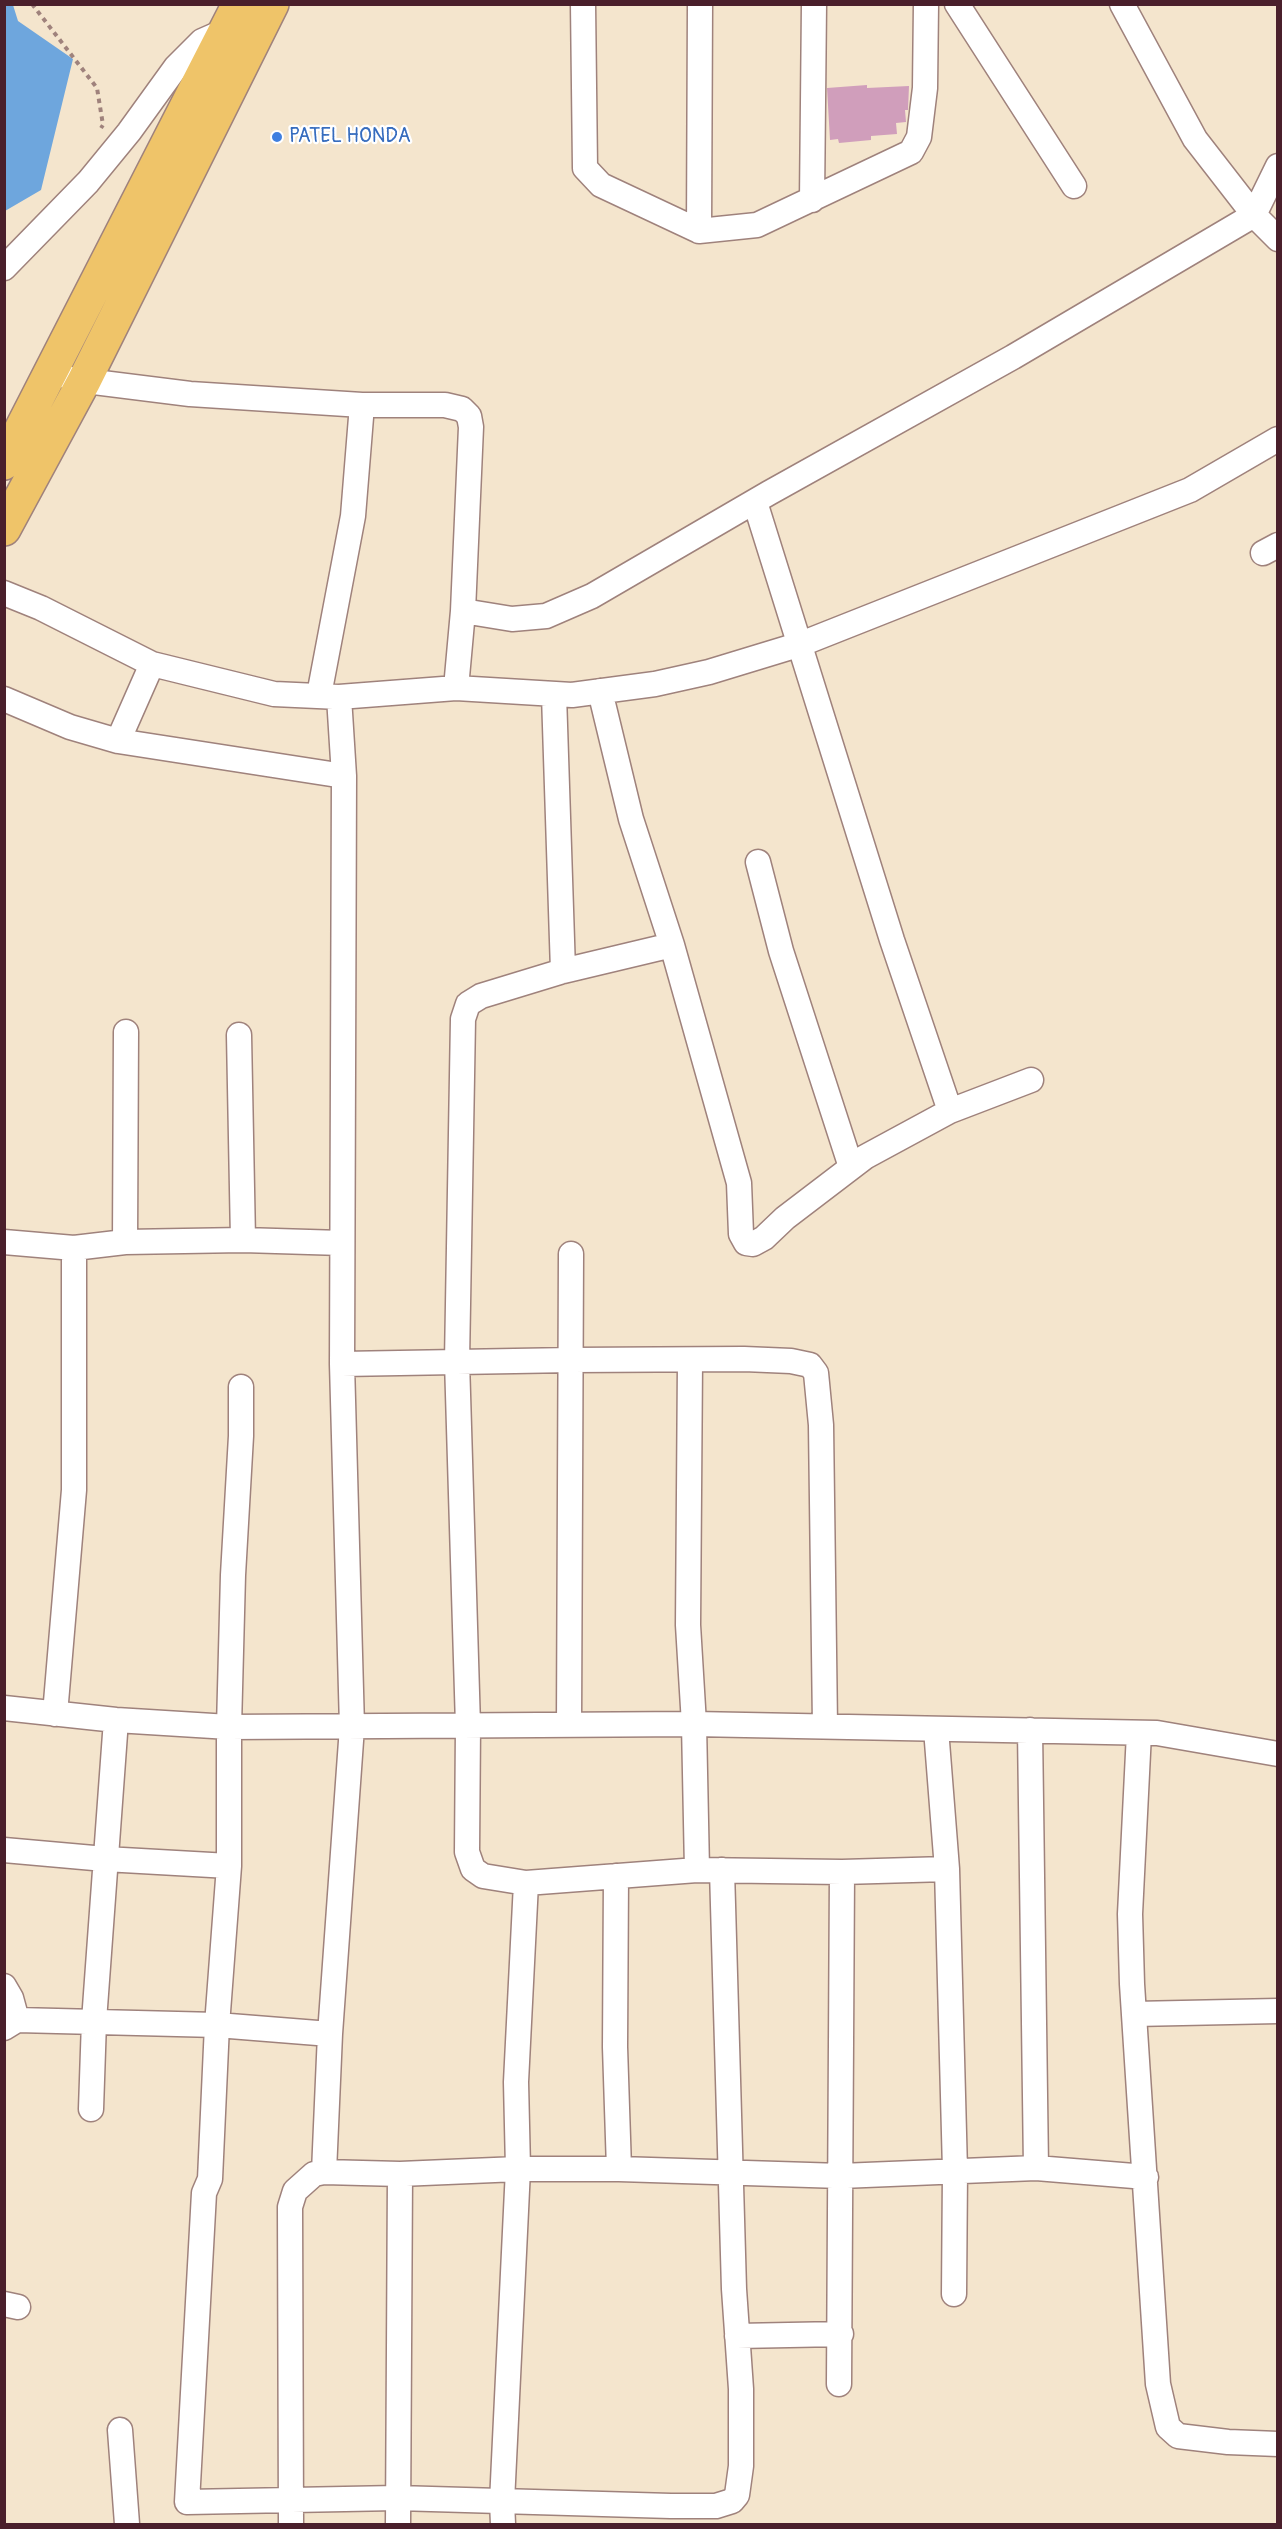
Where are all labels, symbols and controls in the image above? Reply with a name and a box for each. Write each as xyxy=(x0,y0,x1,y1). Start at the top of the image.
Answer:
place label: PATEL HONDA xyxy=(289,125,411,149)
marker: PATEL HONDA xyxy=(270,130,284,144)

